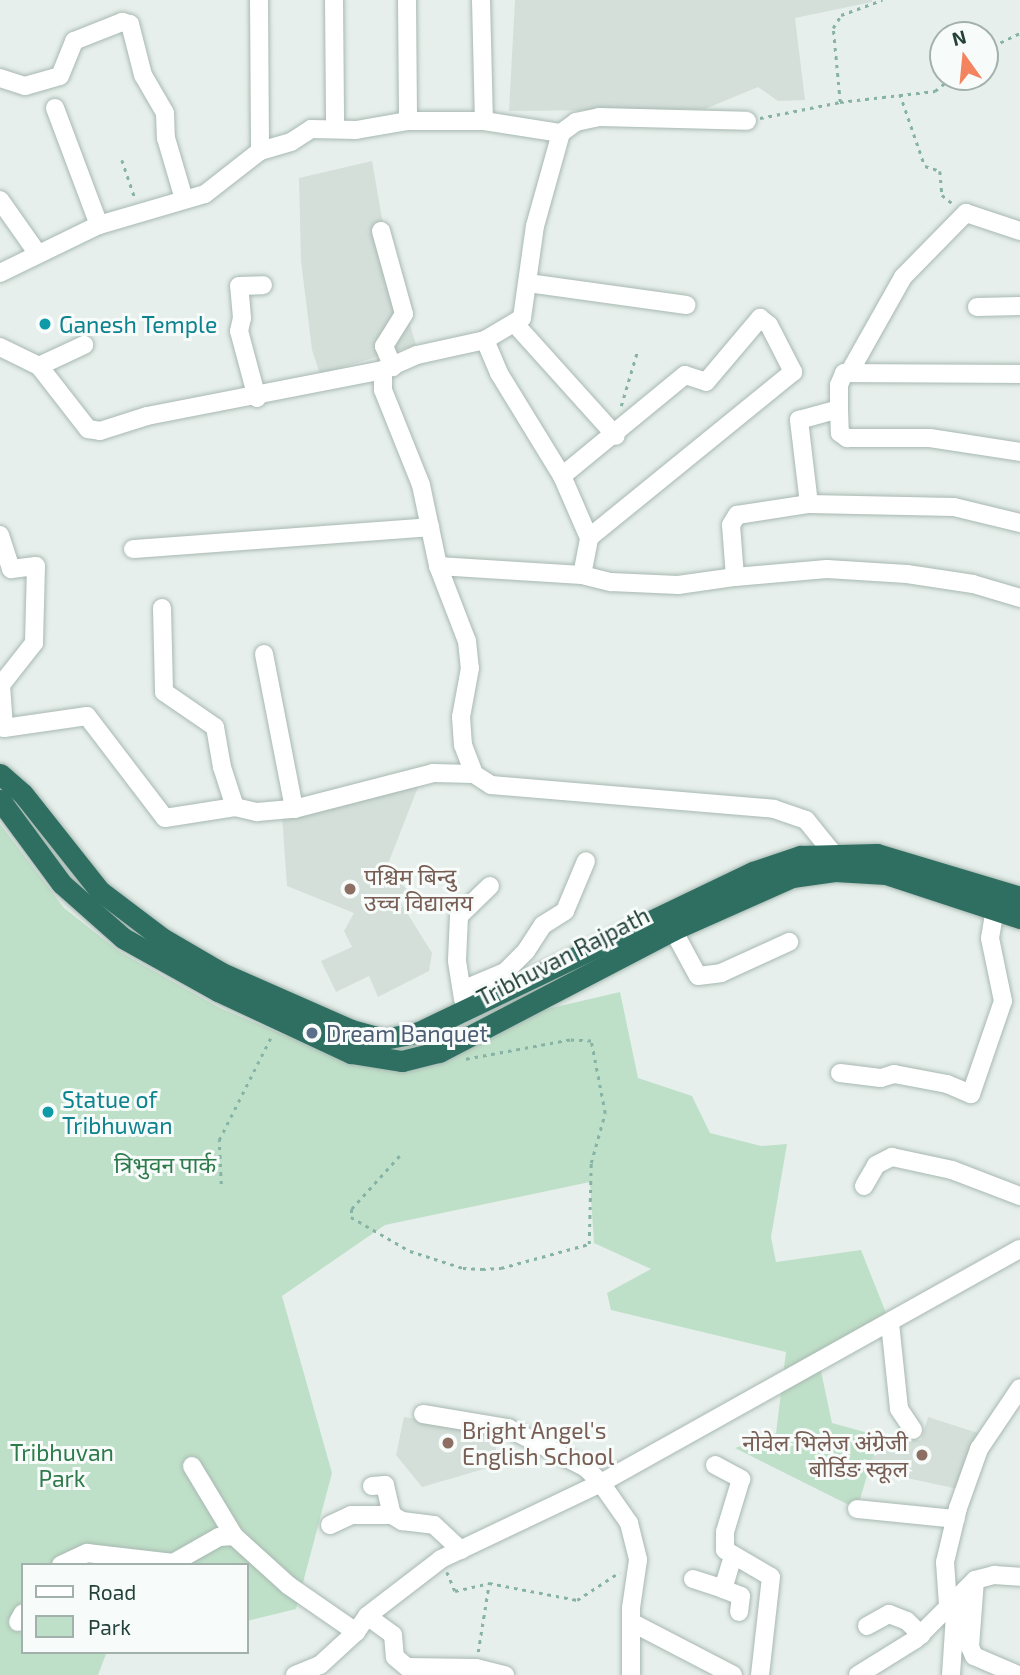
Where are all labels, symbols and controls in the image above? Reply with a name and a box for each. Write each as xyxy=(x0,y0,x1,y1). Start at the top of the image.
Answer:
north arrow xyxy=(929,21,999,91)
text: N xyxy=(949,24,969,50)
place label: Ganesh Temple xyxy=(59,310,218,338)
marker: Ganesh Temple xyxy=(37,316,53,332)
place label: पश्चिम बिन्दु उच्च विद्यालय xyxy=(364,862,473,916)
marker: पश्चिम बिन्दु उच्च विद्यालय xyxy=(342,881,358,897)
street label: Tribhuvan Rajpath xyxy=(472,901,654,1011)
place label: Dream Banquet xyxy=(326,1019,488,1047)
marker: Dream Banquet xyxy=(304,1025,320,1041)
place label: Statue of Tribhuwan xyxy=(62,1085,173,1139)
marker: Statue of Tribhuwan xyxy=(40,1104,56,1120)
park label: त्रिभुवन पार्क xyxy=(114,1150,216,1178)
place label: Bright Angel's English School xyxy=(462,1416,614,1470)
place label: नोवेल भिलेज अंग्रेजी बोर्डिङ स्कूल xyxy=(742,1428,908,1482)
marker: Bright Angel's English School xyxy=(440,1435,456,1451)
park label: Tribhuvan Park xyxy=(10,1438,114,1492)
marker: नोवेल भिलेज अंग्रेजी बोर्डिङ स्कूल xyxy=(914,1447,930,1463)
legend xyxy=(21,1563,248,1654)
text: Road xyxy=(88,1579,136,1604)
text: Park xyxy=(88,1614,131,1639)

